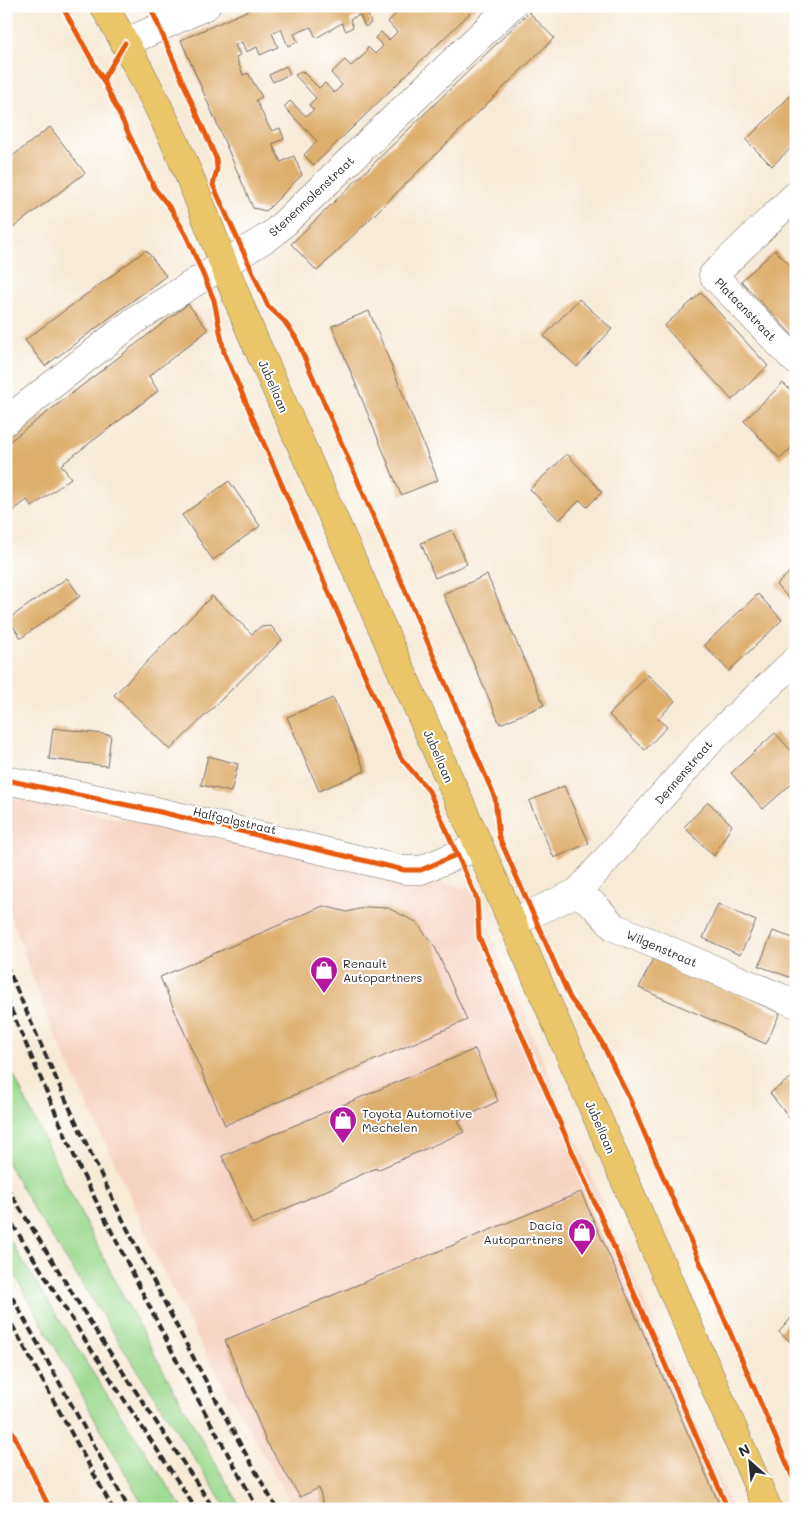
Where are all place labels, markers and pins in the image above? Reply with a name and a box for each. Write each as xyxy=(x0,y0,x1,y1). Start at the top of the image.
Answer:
shop icon: Renault Autopartners xyxy=(309,955,339,994)
place label: Renault Autopartners xyxy=(343,955,423,985)
shop icon: Toyota Automotive Mechelen xyxy=(328,1105,358,1144)
place label: Toyota Automotive Mechelen xyxy=(362,1105,472,1135)
place label: Dacia Autopartners xyxy=(484,1217,563,1247)
shop icon: Dacia Autopartners xyxy=(567,1217,597,1256)

